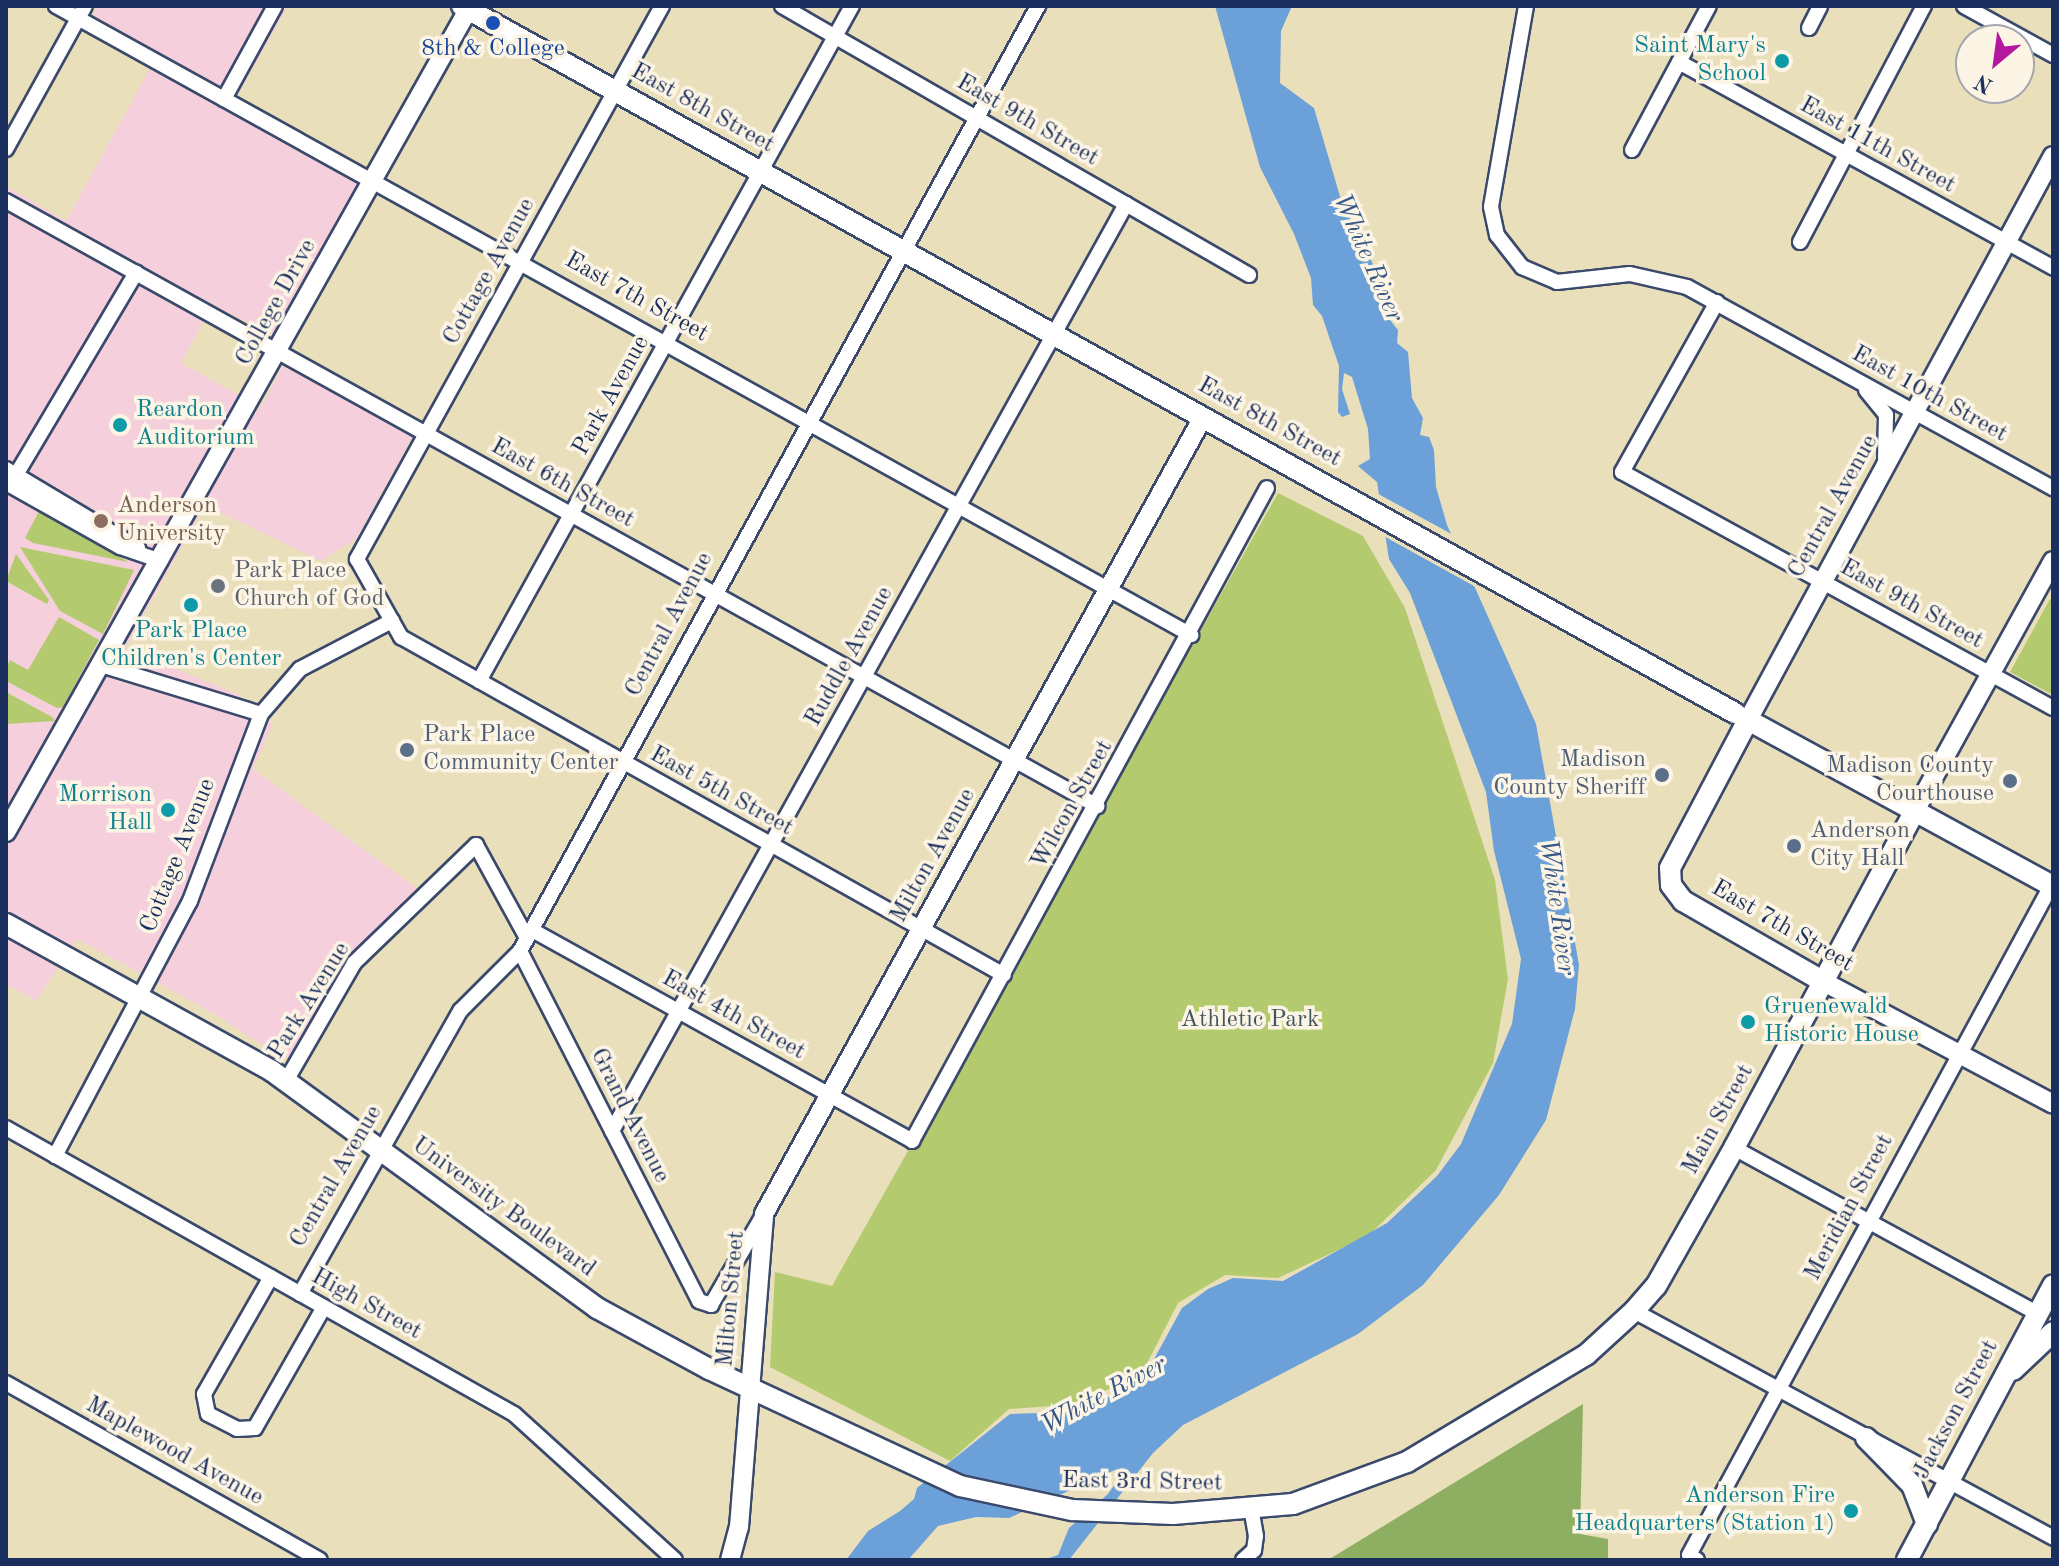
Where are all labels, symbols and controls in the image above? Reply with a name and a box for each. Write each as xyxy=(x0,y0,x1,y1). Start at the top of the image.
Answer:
marker: 8th & College xyxy=(484,14,502,32)
north arrow xyxy=(1955,24,2035,104)
place label: Saint Mary's School xyxy=(1634,33,1766,89)
place label: 8th & College xyxy=(421,36,565,64)
marker: Saint Mary's School xyxy=(1773,52,1791,70)
street label: East 8th Street xyxy=(625,58,779,160)
street label: East 9th Street xyxy=(951,69,1103,173)
text: N xyxy=(1972,70,1997,97)
street label: East 11th Street xyxy=(1794,91,1960,201)
water label: White River xyxy=(1325,189,1409,327)
street label: Cottage Avenue xyxy=(438,193,542,351)
street label: College Drive xyxy=(230,235,324,371)
street label: East 7th Street xyxy=(559,247,713,349)
street label: Park Avenue xyxy=(567,331,657,461)
street label: East 10th Street xyxy=(1846,340,2012,450)
street label: East 8th Street xyxy=(1192,372,1346,474)
place label: Reardon Auditorium xyxy=(136,397,255,453)
marker: Reardon Auditorium xyxy=(111,416,129,434)
street label: Central Avenue xyxy=(1783,430,1885,584)
street label: East 6th Street xyxy=(485,433,639,535)
place label: Anderson University xyxy=(117,493,226,549)
marker: Anderson University xyxy=(92,512,110,530)
street label: Central Avenue xyxy=(620,548,720,702)
street label: East 9th Street xyxy=(1834,554,1988,656)
place label: Park Place Church of God xyxy=(234,558,384,614)
marker: Park Place Church of God xyxy=(209,577,227,595)
street label: Ruddle Avenue xyxy=(800,582,900,732)
marker: Park Place Children's Center xyxy=(182,596,200,614)
place label: Park Place Children's Center xyxy=(101,618,281,674)
place label: Park Place Community Center xyxy=(423,722,619,778)
street label: Wilcon Street xyxy=(1026,735,1120,875)
marker: Park Place Community Center xyxy=(398,741,416,759)
street label: East 5th Street xyxy=(644,741,798,843)
place label: Madison County Sheriff xyxy=(1493,747,1646,803)
place label: Madison County Courthouse xyxy=(1826,753,1994,809)
marker: Madison County Sheriff xyxy=(1653,766,1671,784)
marker: Madison County Courthouse xyxy=(2001,772,2019,790)
street label: Cottage Avenue xyxy=(135,775,223,937)
place label: Morrison Hall xyxy=(59,782,152,838)
street label: Milton Avenue xyxy=(885,784,983,928)
marker: Morrison Hall xyxy=(159,801,177,819)
place label: Anderson City Hall xyxy=(1810,818,1910,874)
water label: White River xyxy=(1531,837,1581,977)
marker: Anderson City Hall xyxy=(1785,837,1803,855)
street label: East 7th Street xyxy=(1706,875,1858,979)
street label: Park Avenue xyxy=(263,937,357,1065)
street label: East 4th Street xyxy=(656,965,810,1067)
place label: Gruenewald Historic House xyxy=(1764,994,1919,1050)
park label: Athletic Park xyxy=(1181,1007,1319,1035)
marker: Gruenewald Historic House xyxy=(1739,1013,1757,1031)
street label: Grand Avenue xyxy=(583,1044,675,1188)
street label: Main Street xyxy=(1677,1060,1761,1180)
street label: Central Avenue xyxy=(285,1101,389,1253)
street label: Meridian Street xyxy=(1799,1130,1901,1286)
street label: University Boulevard xyxy=(405,1132,601,1284)
street label: Milton Street xyxy=(712,1230,752,1368)
street label: High Street xyxy=(306,1263,426,1347)
street label: Jackson Street xyxy=(1908,1336,2006,1484)
water label: White River xyxy=(1036,1350,1172,1442)
street label: Maplewood Avenue xyxy=(80,1391,268,1513)
street label: East 3rd Street xyxy=(1061,1467,1223,1499)
place label: Anderson Fire Headquarters (Station 1) xyxy=(1574,1483,1835,1539)
marker: Anderson Fire Headquarters (Station 1) xyxy=(1842,1502,1860,1520)

